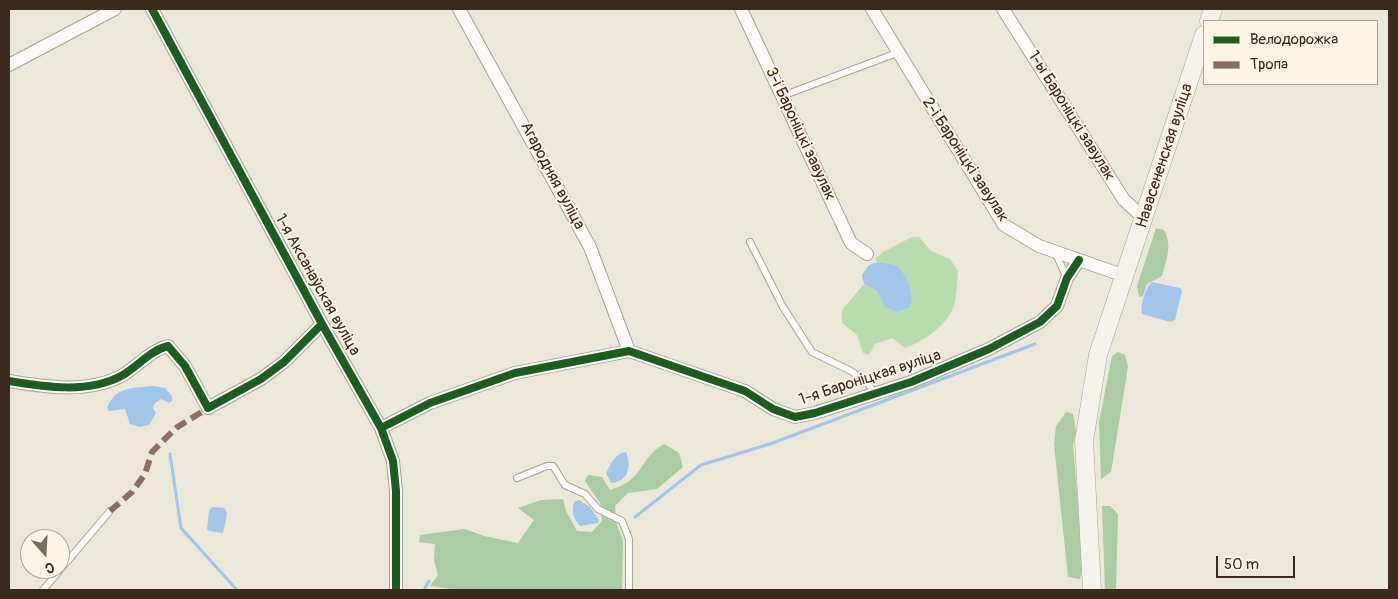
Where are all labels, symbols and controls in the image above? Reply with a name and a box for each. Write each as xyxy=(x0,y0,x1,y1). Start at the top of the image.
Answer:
legend xyxy=(1203,20,1378,85)
text: Велодорожка xyxy=(1250,30,1338,49)
street label: 1-ы Бароніцкі завулак xyxy=(1023,48,1119,184)
text: Тропа xyxy=(1250,55,1288,74)
street label: 3-і Бароніцкі завулак xyxy=(761,64,839,204)
street label: Навасененская вуліца xyxy=(1133,81,1197,231)
street label: 2-і Бароніцкі завулак xyxy=(918,94,1012,226)
street label: Агародняя вуліца xyxy=(516,119,588,233)
street label: 1-я Аксанаўская вуліца xyxy=(270,211,364,359)
street label: 1-я Бароніцкая вуліца xyxy=(797,346,943,410)
north arrow xyxy=(20,529,70,579)
scale bar xyxy=(1218,546,1297,578)
text: 50 m xyxy=(1224,555,1259,574)
text: С xyxy=(43,558,57,577)

